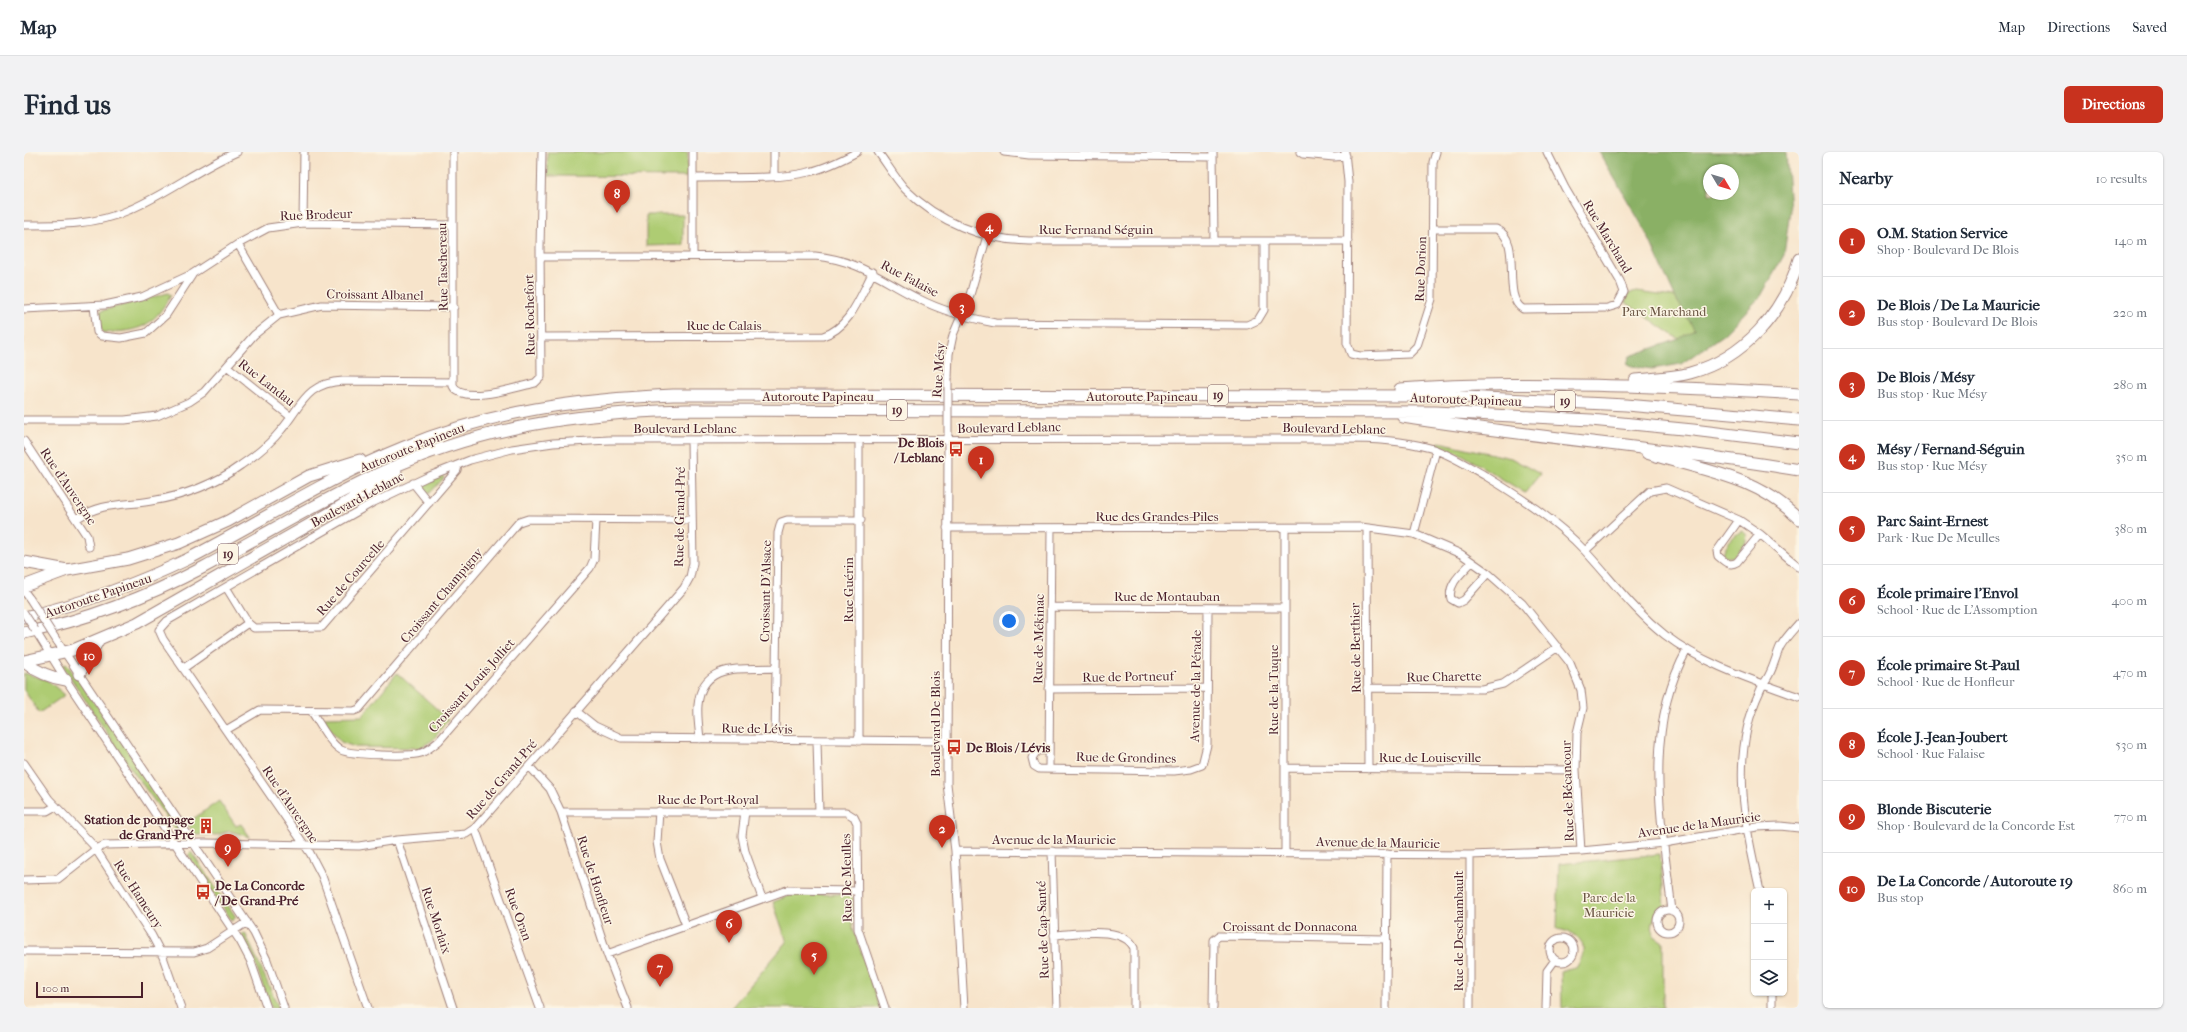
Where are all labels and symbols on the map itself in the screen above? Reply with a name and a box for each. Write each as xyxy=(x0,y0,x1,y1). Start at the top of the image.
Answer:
north arrow xyxy=(1703,164,1739,200)
pin: 8 xyxy=(604,180,630,213)
street label: Rue Marchand xyxy=(1580,197,1636,276)
street label: Rue Brodeur xyxy=(279,206,353,223)
pin: 4 xyxy=(976,213,1002,246)
street label: Rue Taschereau xyxy=(434,222,451,311)
street label: Rue Fernand Séguin xyxy=(1039,222,1154,237)
street label: Rue Dorion xyxy=(1412,236,1429,302)
street label: Rue Falaise xyxy=(878,257,942,300)
street label: Rue Rochefort xyxy=(521,274,538,356)
street label: Croissant Albanel xyxy=(326,286,424,303)
pin: 3 xyxy=(949,293,975,326)
park label: Parc Marchand xyxy=(1622,304,1707,319)
street label: Rue de Calais xyxy=(686,318,762,333)
street label: Rue Mésy xyxy=(929,341,948,398)
street label: Rue Landau xyxy=(235,356,298,409)
road number: 19 xyxy=(1208,385,1228,405)
street label: Autoroute Papineau xyxy=(761,389,874,404)
street label: Autoroute Papineau xyxy=(1085,389,1198,404)
street label: Autoroute Papineau xyxy=(1409,390,1523,409)
road number: 19 xyxy=(1555,391,1575,411)
road number: 19 xyxy=(887,400,907,420)
street label: Autoroute Papineau xyxy=(357,419,467,476)
street label: Boulevard Leblanc xyxy=(957,419,1061,436)
street label: Boulevard Leblanc xyxy=(1282,420,1386,437)
street label: Boulevard Leblanc xyxy=(633,421,737,436)
place label: De Blois / Leblanc xyxy=(893,435,944,465)
bus stop icon: De Blois / Leblanc xyxy=(947,440,965,458)
street label: Rue d'Auvergne xyxy=(37,445,100,528)
pin: 1 xyxy=(968,446,994,479)
street label: Rue de Grand-Pré xyxy=(671,466,688,567)
street label: Boulevard Leblanc xyxy=(308,468,407,530)
street label: Rue des Grandes-Piles xyxy=(1095,509,1219,524)
street label: Rue de Courcelle xyxy=(313,536,388,618)
street label: Croissant D'Alsace xyxy=(757,539,774,642)
road number: 19 xyxy=(218,544,238,564)
street label: Croissant Champigny xyxy=(397,544,486,646)
street label: Rue Guérin xyxy=(841,557,856,623)
street label: Autoroute Papineau xyxy=(42,570,154,621)
street label: Rue de Montauban xyxy=(1114,589,1220,604)
street label: Rue de Mékinac xyxy=(1030,594,1047,684)
street label: Rue de Berthier xyxy=(1347,602,1364,693)
your location xyxy=(999,611,1019,631)
street label: Avenue de la Pérade xyxy=(1187,629,1204,743)
street label: Croissant Louis Jolliet xyxy=(425,635,518,735)
pin: 10 xyxy=(76,642,102,675)
street label: Rue de la Tuque xyxy=(1266,644,1281,735)
street label: Rue de Portneuf xyxy=(1082,668,1177,685)
street label: Rue Charette xyxy=(1406,668,1482,685)
street label: Boulevard De Blois xyxy=(928,671,943,777)
street label: Rue de Lévis xyxy=(721,720,793,737)
street label: Rue de Grand-Pré xyxy=(463,736,540,822)
bus stop icon: De Blois / Lévis xyxy=(945,738,963,756)
place label: De Blois / Lévis xyxy=(966,740,1051,755)
street label: Rue de Bécancour xyxy=(1558,740,1577,842)
street label: Rue de Grondines xyxy=(1076,749,1176,766)
street label: Rue de Louiseville xyxy=(1379,750,1482,765)
street label: Rue d'Auvergne xyxy=(259,763,322,846)
street label: Rue de Port-Royal xyxy=(657,792,759,807)
street label: Avenue de la Mauricie xyxy=(1636,808,1762,841)
place label: Station de pompage de Grand-Pré xyxy=(84,812,195,842)
pin: 2 xyxy=(929,815,955,848)
building icon: Station de pompage de Grand-Pré xyxy=(197,817,215,835)
street label: Avenue de la Mauricie xyxy=(991,832,1116,847)
street label: Rue De Meulles xyxy=(838,833,855,922)
pin: 9 xyxy=(215,834,241,867)
street label: Rue de Honfleur xyxy=(574,834,617,927)
street label: Avenue de la Mauricie xyxy=(1315,834,1441,851)
street label: Rue Hameury xyxy=(111,857,167,932)
street label: Rue de Deschambault xyxy=(1451,870,1466,992)
place label: De La Concorde / De Grand-Pré xyxy=(214,878,305,908)
street label: Rue de Cap-Santé xyxy=(1033,880,1052,979)
bus stop icon: De La Concorde / De Grand-Pré xyxy=(194,883,212,901)
street label: Rue Morlaix xyxy=(419,885,454,956)
street label: Rue Oran xyxy=(502,886,535,943)
park label: Parc de la Mauricie xyxy=(1582,890,1637,920)
pin: 6 xyxy=(716,910,742,943)
street label: Croissant de Donnacona xyxy=(1223,919,1358,934)
pin: 5 xyxy=(801,942,827,975)
pin: 7 xyxy=(647,954,673,987)
scale bar xyxy=(36,980,143,999)

